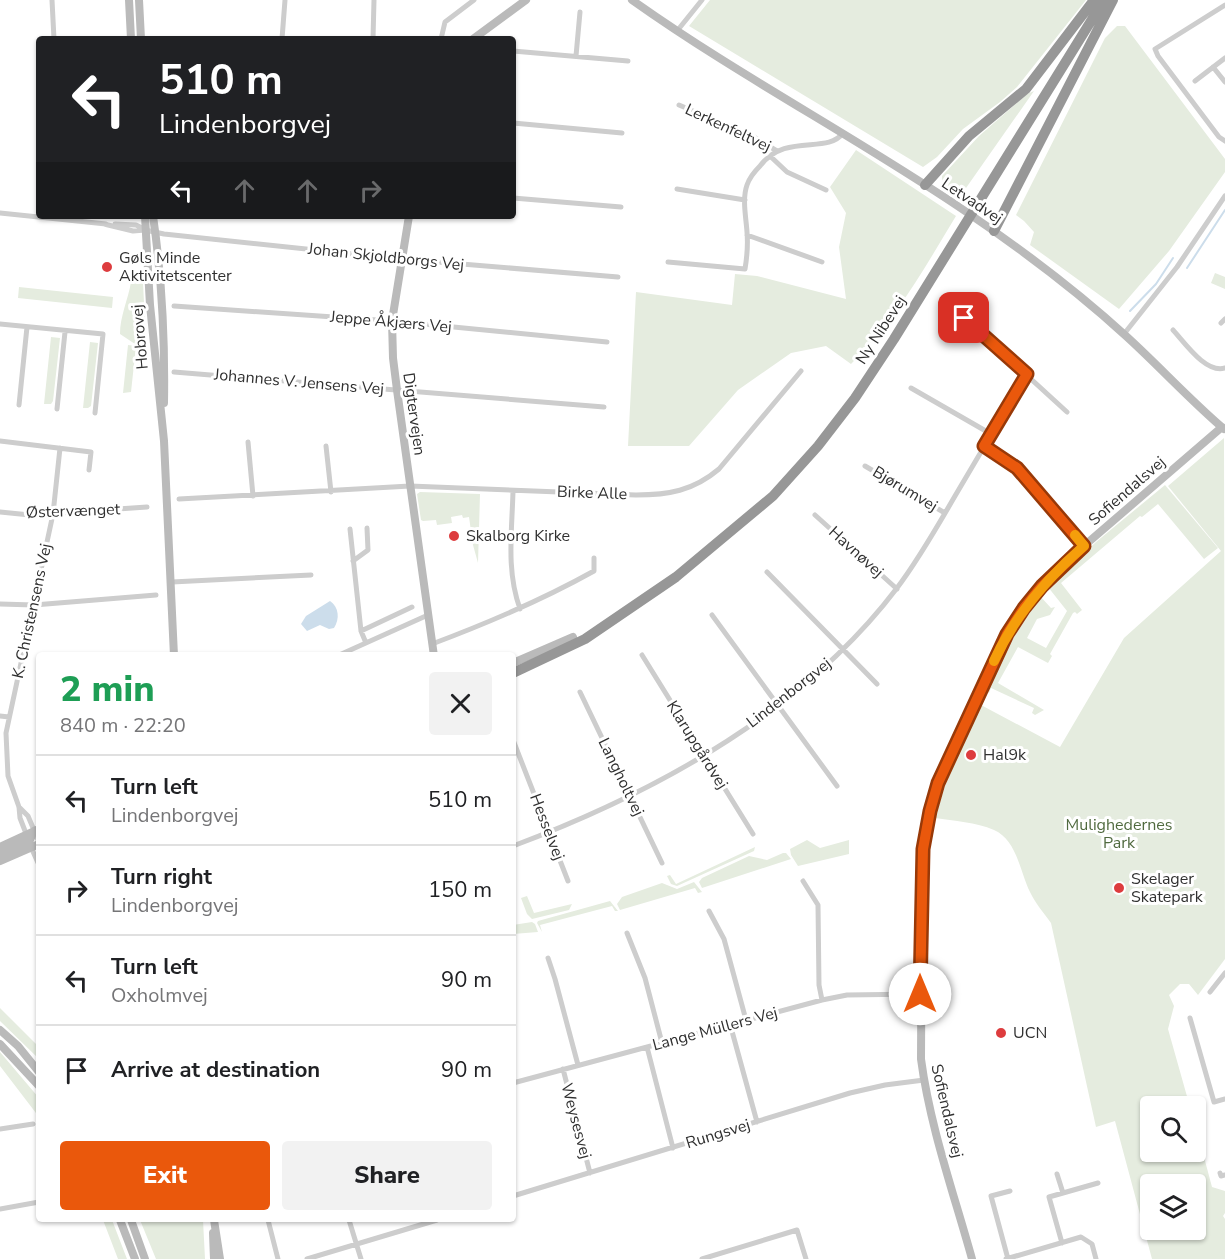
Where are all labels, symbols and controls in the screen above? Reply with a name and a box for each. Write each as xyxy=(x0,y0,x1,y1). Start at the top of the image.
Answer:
text: 510 m xyxy=(159,52,283,109)
icon: left xyxy=(60,60,138,138)
street label: Lerkenfeltvej xyxy=(681,98,775,158)
text: Lindenborgvej xyxy=(159,106,331,143)
street label: Letvadvej xyxy=(937,173,1007,229)
icon: left xyxy=(165,174,198,207)
icon: ahead xyxy=(228,174,261,207)
icon: ahead xyxy=(291,174,324,207)
icon: right xyxy=(354,174,387,207)
street label: Johan Skjoldborgs Vej xyxy=(306,238,465,276)
place label: Gøls Minde Aktivitetscenter xyxy=(119,247,232,287)
marker: Gøls Minde Aktivitetscenter xyxy=(100,260,114,274)
street label: Ny Nibevej xyxy=(851,291,911,369)
pin xyxy=(938,292,989,343)
icon: arrive xyxy=(947,301,980,334)
street label: Hobrovej xyxy=(126,304,154,370)
street label: Jeppe Åkjærs Vej xyxy=(328,306,453,338)
street label: Johannes V. Jensens Vej xyxy=(212,364,385,400)
street label: Digtervejen xyxy=(397,371,431,457)
street label: Sofiendalsvej xyxy=(1084,451,1170,531)
street label: Bjørumvej xyxy=(868,461,942,517)
street label: Birke Alle xyxy=(557,481,627,505)
street label: Østervænget xyxy=(25,498,121,524)
street label: Havnøvej xyxy=(824,521,888,583)
place label: Skalborg Kirke xyxy=(466,525,570,547)
marker: Skalborg Kirke xyxy=(447,529,461,543)
street label: K. Christensens Vej xyxy=(7,541,57,681)
street label: Lindenborgvej xyxy=(742,653,836,733)
text: 2 min xyxy=(60,665,155,714)
button: close xyxy=(429,672,492,735)
street label: Klarupgårdvej xyxy=(661,697,733,793)
text: 840 m · 22:20 xyxy=(60,712,186,739)
street label: Langholtvej xyxy=(593,734,649,820)
place label: Hal9k xyxy=(983,744,1027,766)
marker: Hal9k xyxy=(964,748,978,762)
text: Turn left xyxy=(111,772,198,802)
icon: left xyxy=(60,784,93,817)
text: 510 m xyxy=(428,785,492,815)
street label: Hesselvej xyxy=(524,791,570,863)
text: Lindenborgvej xyxy=(111,802,239,829)
park label: Mulighedernes Park xyxy=(1066,814,1172,854)
text: Turn right xyxy=(111,862,212,892)
place label: Skelager Skatepark xyxy=(1131,868,1204,908)
icon: right xyxy=(60,874,93,907)
text: 150 m xyxy=(428,875,492,905)
marker: Skelager Skatepark xyxy=(1112,881,1126,895)
text: Lindenborgvej xyxy=(111,892,239,919)
text: Turn left xyxy=(111,952,198,982)
position arrow xyxy=(888,962,952,1026)
icon: left xyxy=(60,964,93,997)
text: 90 m xyxy=(441,965,492,995)
text: Oxholmvej xyxy=(111,982,208,1009)
street label: Lange Müllers Vej xyxy=(650,1002,780,1056)
place label: UCN xyxy=(1013,1022,1047,1044)
marker: UCN xyxy=(994,1026,1008,1040)
icon: arrive xyxy=(60,1054,93,1087)
text: Arrive at destination xyxy=(111,1055,320,1085)
text: 90 m xyxy=(441,1055,492,1085)
street label: Sofiendalsvej xyxy=(926,1062,968,1160)
street label: Weysesvej xyxy=(555,1081,597,1161)
map controls xyxy=(1140,1096,1206,1240)
button: search xyxy=(1140,1096,1206,1162)
street label: Rungsvej xyxy=(683,1114,753,1154)
button: Exit xyxy=(60,1141,270,1210)
button: Share xyxy=(282,1141,492,1210)
button: layers xyxy=(1140,1174,1206,1240)

